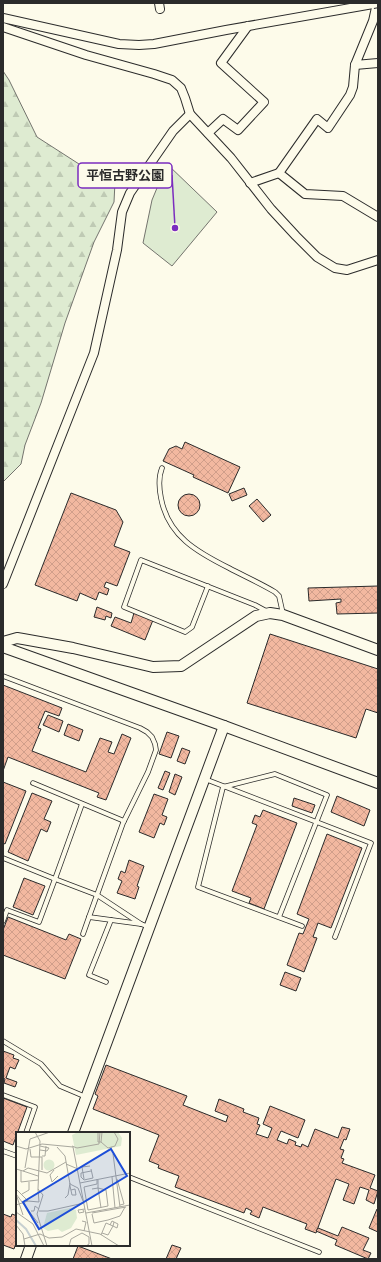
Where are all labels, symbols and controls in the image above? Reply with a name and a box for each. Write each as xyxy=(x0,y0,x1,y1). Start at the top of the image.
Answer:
callout: 平恒古野公園 xyxy=(78,163,172,188)
text: 平恒古野公園 xyxy=(86,168,164,183)
inset map xyxy=(16,1132,130,1246)

